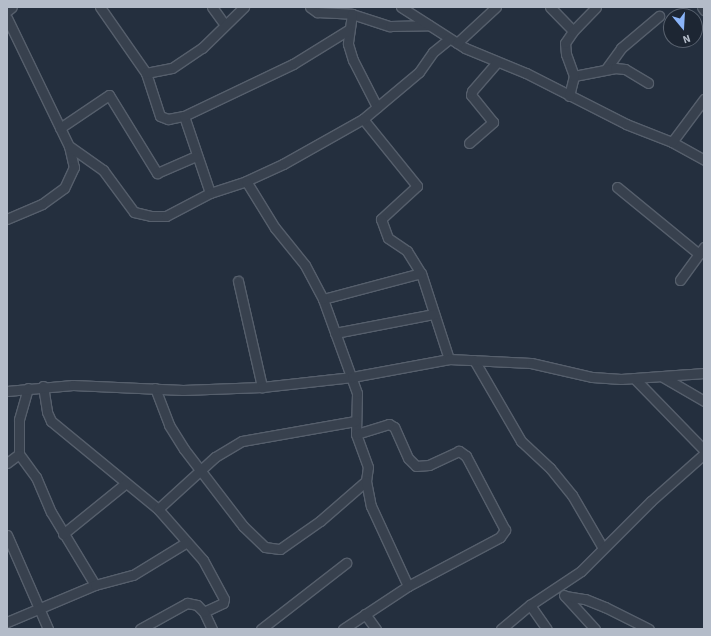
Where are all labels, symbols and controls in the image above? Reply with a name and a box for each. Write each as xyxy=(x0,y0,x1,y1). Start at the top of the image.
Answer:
north arrow xyxy=(663,8,703,48)
text: N xyxy=(681,31,692,47)

